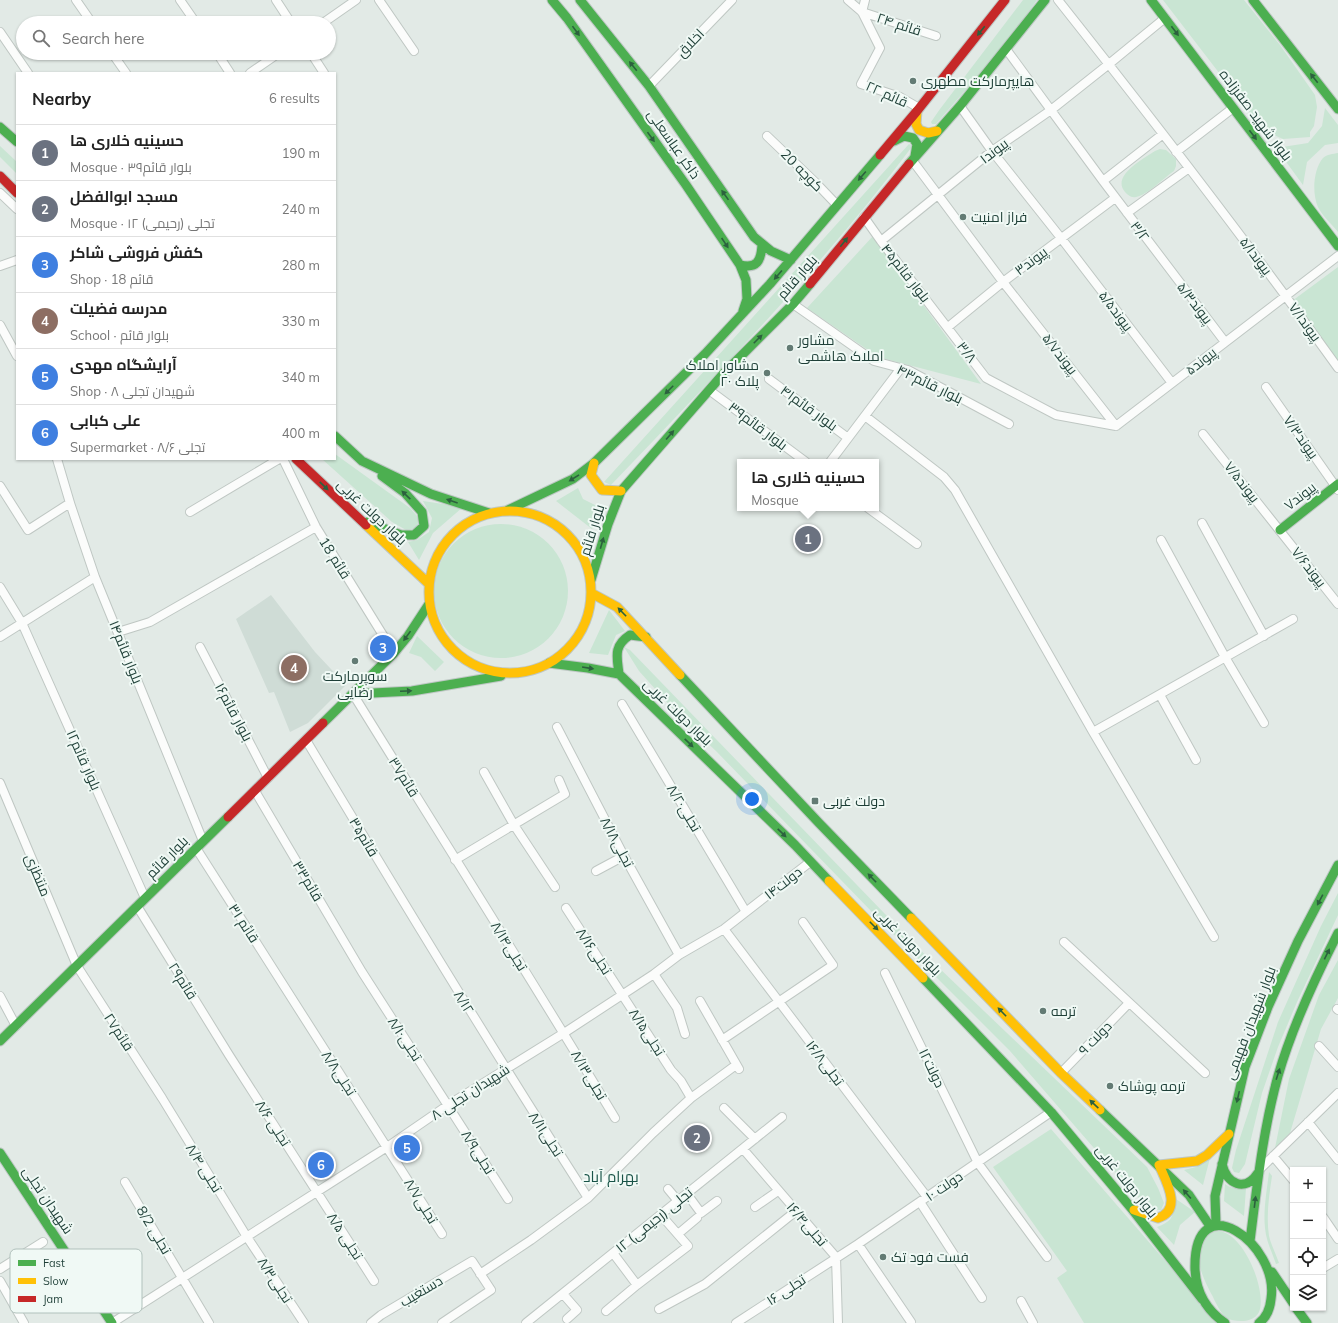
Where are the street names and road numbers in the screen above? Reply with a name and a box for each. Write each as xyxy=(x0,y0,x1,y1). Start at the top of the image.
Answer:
street label: ۲۴ قائم xyxy=(874,8,924,41)
street label: اخلاق xyxy=(672,25,708,61)
street label: بلوار شهید صفرزاده xyxy=(1216,66,1296,164)
street label: قائم ۲۲ xyxy=(863,77,911,112)
street label: ذاکر عباسعلی xyxy=(643,106,705,182)
street label: پیوند۱ xyxy=(976,134,1013,168)
street label: کوچه 20 xyxy=(776,145,827,196)
street label: ۳/۲ xyxy=(1127,217,1153,245)
street label: پیوند۵/۱ xyxy=(1235,233,1276,279)
street label: بلوار قائم۴۵ xyxy=(877,240,935,307)
street label: پیوند۳ xyxy=(1011,243,1052,280)
street label: بلوار قائم xyxy=(773,251,822,303)
street label: پیوند۵/۳ xyxy=(1172,278,1217,328)
street label: پیوند۵/۵ xyxy=(1094,287,1137,336)
street label: پیوند۷/۱ xyxy=(1284,299,1325,346)
street label: پیوند۵/۷ xyxy=(1037,330,1082,379)
street label: ۳/۸ xyxy=(953,338,981,366)
street label: پیوند۵ xyxy=(1182,343,1221,380)
street label: بلوار قائم۴۳ xyxy=(893,360,966,409)
street label: بلوار قائم۴۱ xyxy=(776,381,841,436)
street label: بلوار قائم۳۹ xyxy=(724,398,791,455)
street label: پیوند۷/۳ xyxy=(1279,412,1323,463)
street label: پیوند۷/۵ xyxy=(1219,458,1264,507)
street label: بلوار دولت غربی xyxy=(333,475,411,549)
street label: پیوند۷ xyxy=(1280,478,1321,515)
street label: بلوار قائم xyxy=(576,502,609,558)
street label: 18 قائم xyxy=(314,534,355,583)
street label: پیوند۷/۶ xyxy=(1287,543,1331,592)
street label: بلوار قائم۱۴ xyxy=(104,618,147,687)
street label: بلوار دولت غربی xyxy=(640,675,716,749)
street label: بلوار قائم۱۶ xyxy=(210,680,257,745)
street label: بلوار قائم۱۲ xyxy=(62,727,105,794)
street label: قائم۳۷ xyxy=(384,754,423,801)
street label: تجلی۸/۲۰ xyxy=(663,781,705,835)
street label: قائم۳۵ xyxy=(344,814,383,860)
street label: تجلی۸/۱۸ xyxy=(596,814,638,871)
street label: بلوار قائم xyxy=(142,832,193,883)
street label: منتظزی xyxy=(21,851,55,899)
street label: قائم۳۳ xyxy=(288,857,327,905)
street label: ۱۴دولت xyxy=(760,863,806,903)
street label: قائم ۳۱ xyxy=(224,900,263,946)
street label: بلوار دولت غربی xyxy=(871,903,945,979)
street label: تجلی۸‌/۱۴ xyxy=(487,918,531,974)
street label: تجلی۸/۱۶ xyxy=(572,924,616,978)
street label: قائم۲۹ xyxy=(164,959,201,1003)
street label: بلوار شهیدان فهیمی xyxy=(1220,964,1280,1082)
street label: ۸/۱۲ xyxy=(450,987,478,1017)
street label: تجلی۸/۱۵ xyxy=(625,1005,669,1060)
street label: قائم۲۷ xyxy=(99,1010,138,1055)
street label: تجلی۸/۱۰ xyxy=(384,1013,426,1065)
street label: ۹ دولت xyxy=(1074,1017,1116,1059)
street label: تجلی۱۶/۸ xyxy=(802,1037,848,1090)
street label: ۱۲دولت xyxy=(915,1045,949,1091)
street label: تجلی۸/۸ xyxy=(318,1047,360,1099)
street label: تجلی۸/۱۳ xyxy=(567,1047,611,1104)
street label: شهیدان تجلی ۸ xyxy=(427,1060,513,1124)
street label: تجلی ۸/۶ xyxy=(251,1096,295,1150)
street label: تجلی۸/۱۱ xyxy=(525,1108,567,1160)
street label: تجلی۸/۹ xyxy=(457,1127,499,1178)
street label: ۸/۴ تجلی xyxy=(182,1140,226,1196)
street label: بلوار دولت غربی xyxy=(1092,1141,1162,1221)
street label: شهیدان تجلی xyxy=(19,1163,77,1237)
street label: ۱۰ دولت xyxy=(922,1167,966,1205)
street label: تجلی۸/۷ xyxy=(400,1175,442,1227)
street label: ۱۲ تجلی (رحیمی) xyxy=(612,1183,696,1257)
street label: تجلی۱۶/۴ xyxy=(783,1198,831,1250)
street label: 8/2 تجلی xyxy=(133,1203,176,1258)
street label: تجلی ۸/۵ xyxy=(323,1209,367,1263)
street label: تجلی۸/۳ xyxy=(254,1254,297,1307)
street label: ۱۶ تجلی xyxy=(763,1270,809,1309)
street label: دستغیب xyxy=(396,1271,446,1311)

